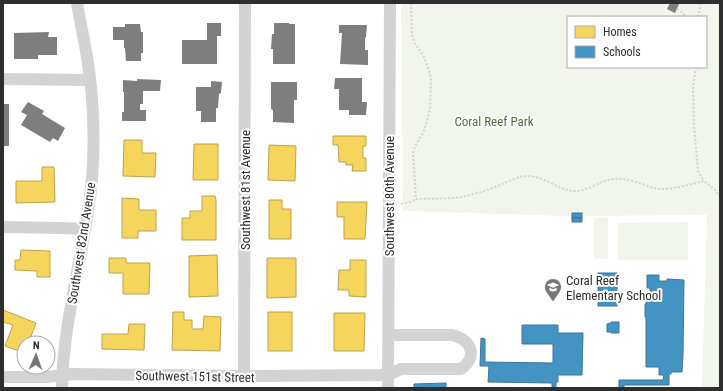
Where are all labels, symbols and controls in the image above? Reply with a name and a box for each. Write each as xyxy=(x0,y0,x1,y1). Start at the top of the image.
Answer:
legend xyxy=(567,16,707,68)
text: Homes xyxy=(603,25,637,39)
text: Schools xyxy=(603,45,641,59)
park label: Coral Reef Park xyxy=(454,114,534,129)
street label: Southwest 81st Avenue xyxy=(238,130,253,250)
street label: Southwest 80th Avenue xyxy=(382,136,397,256)
street label: Southwest 82nd Avenue xyxy=(64,181,99,305)
place label: Coral Reef Elementary School xyxy=(566,273,661,303)
school or university icon: Coral Reef Elementary School xyxy=(543,277,563,302)
north arrow xyxy=(16,335,56,375)
text: N xyxy=(33,339,40,352)
street label: Southwest 151st Street xyxy=(135,368,255,385)

